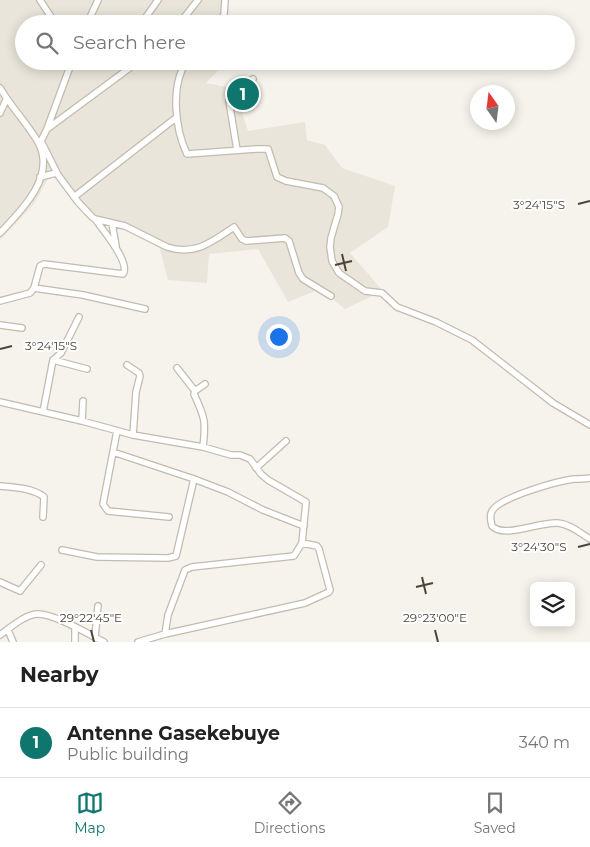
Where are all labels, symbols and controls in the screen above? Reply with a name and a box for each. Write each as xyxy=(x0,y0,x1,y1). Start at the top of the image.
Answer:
search box xyxy=(15,15,575,70)
icon: search xyxy=(33,29,61,57)
text: Search here xyxy=(73,31,186,54)
pin: 1 xyxy=(227,75,259,113)
north arrow xyxy=(470,85,515,130)
text: 3°24'15"S xyxy=(513,197,565,212)
your location xyxy=(266,324,292,350)
text: 3°24'15"S xyxy=(25,338,77,353)
text: 3°24'30"S xyxy=(511,539,567,554)
map controls xyxy=(530,582,575,627)
button: layers xyxy=(530,582,575,627)
text: 29°22'45"E xyxy=(60,610,122,625)
text: 29°23'00"E xyxy=(403,610,467,625)
text: Nearby xyxy=(20,662,99,687)
text: Antenne Gasekebuye xyxy=(67,722,280,745)
text: 1 xyxy=(33,733,39,752)
text: 340 m xyxy=(519,733,570,752)
text: Public building xyxy=(67,745,189,764)
tab: Map xyxy=(74,789,105,837)
tab: Directions xyxy=(254,789,325,837)
tab: Saved xyxy=(474,789,516,837)

